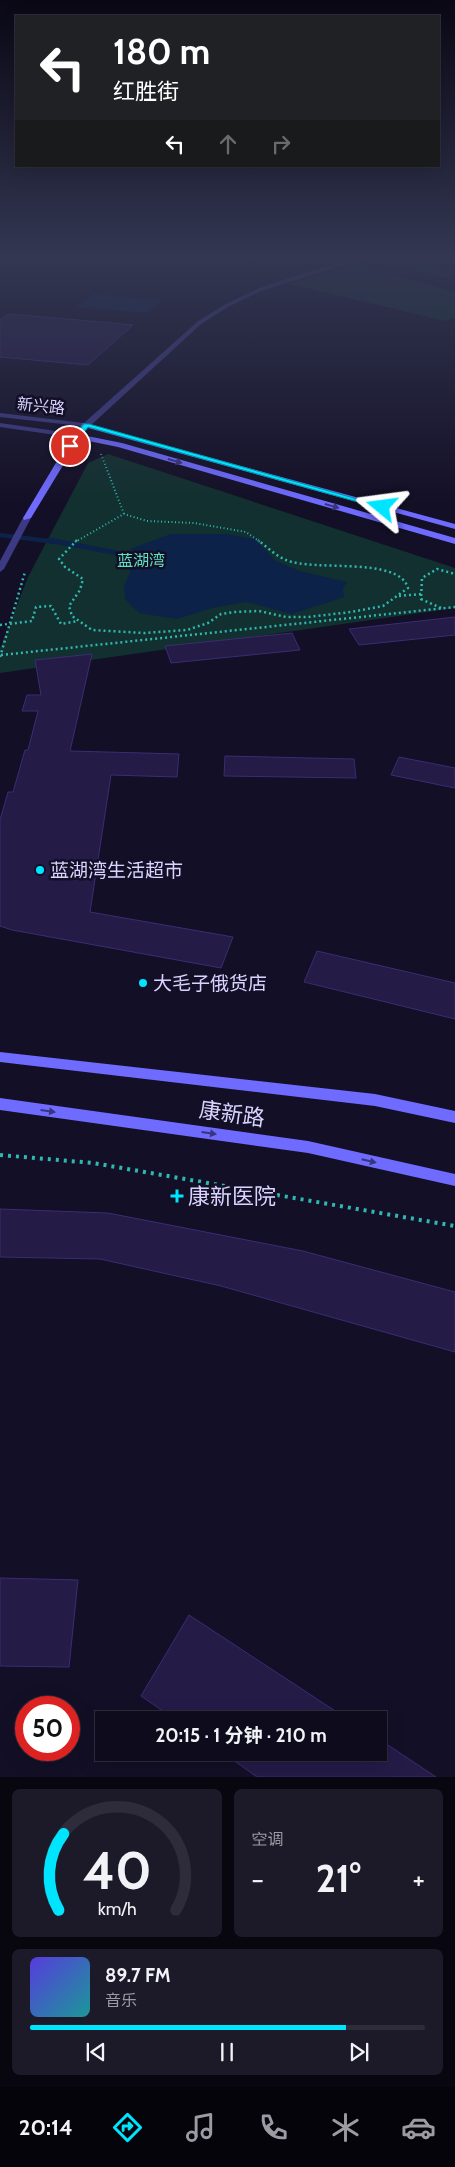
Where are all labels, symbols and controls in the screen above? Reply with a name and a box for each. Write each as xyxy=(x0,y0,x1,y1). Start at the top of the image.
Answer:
text: 180 m xyxy=(113,30,210,73)
icon: left xyxy=(30,35,95,100)
text: 红胜街 xyxy=(113,78,179,105)
icon: left xyxy=(161,130,189,158)
icon: ahead xyxy=(214,130,242,158)
icon: right xyxy=(267,130,295,158)
street label: 新兴路 xyxy=(16,394,66,418)
pin xyxy=(49,425,91,467)
icon: arrive xyxy=(56,432,84,460)
one-way arrow xyxy=(168,457,183,465)
position arrow xyxy=(355,480,407,532)
one-way arrow xyxy=(324,502,339,510)
park label: 蓝湖湾 xyxy=(117,551,165,570)
place label: 蓝湖湾生活超市 xyxy=(50,859,183,882)
marker: 蓝湖湾生活超市 xyxy=(34,864,46,876)
place label: 大毛子俄货店 xyxy=(153,972,267,995)
marker: 大毛子俄货店 xyxy=(137,977,149,989)
street label: 康新路 xyxy=(197,1096,267,1132)
one-way arrow xyxy=(41,1107,57,1115)
one-way arrow xyxy=(202,1130,218,1138)
one-way arrow xyxy=(362,1157,377,1165)
place label: 康新医院 xyxy=(188,1183,276,1210)
marker: 康新医院 xyxy=(170,1189,184,1203)
speed limit sign: 50 xyxy=(15,1696,80,1761)
text: 20:15 · 1 分钟 · 210 m xyxy=(155,1724,327,1747)
text: 空调 xyxy=(252,1830,284,1849)
text: 40 xyxy=(82,1839,151,1902)
text: 21° xyxy=(316,1855,361,1902)
text: − xyxy=(252,1862,264,1896)
text: + xyxy=(413,1862,425,1896)
text: km/h xyxy=(97,1898,136,1919)
text: 89.7 FM xyxy=(105,1964,171,1987)
text: 音乐 xyxy=(105,1991,137,2010)
icon: previous xyxy=(82,2038,110,2066)
icon: pause xyxy=(213,2038,241,2066)
icon: next xyxy=(345,2038,373,2066)
icon: directions xyxy=(110,2110,145,2145)
icon: music xyxy=(183,2110,218,2145)
icon: phone xyxy=(256,2110,291,2145)
icon: climate xyxy=(328,2110,363,2145)
icon: car xyxy=(401,2110,436,2145)
text: 20:14 xyxy=(19,2114,73,2141)

